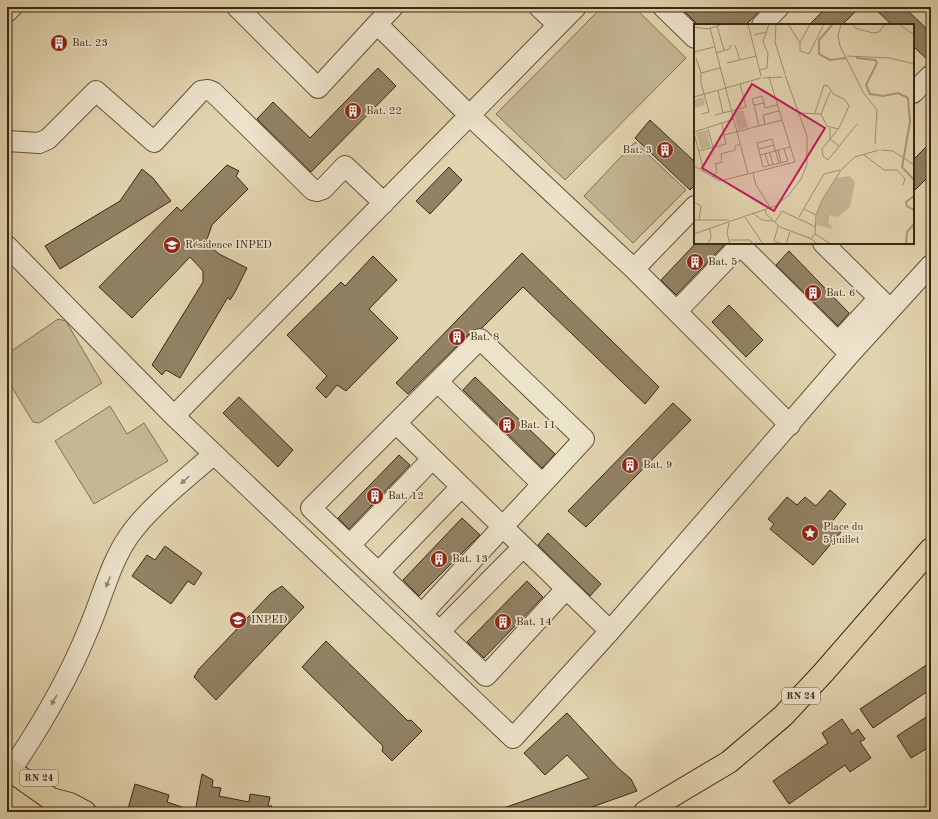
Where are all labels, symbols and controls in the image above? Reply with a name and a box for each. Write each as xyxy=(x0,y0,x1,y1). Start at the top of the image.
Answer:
inset map xyxy=(694,24,914,244)
building icon: Bat. 23 xyxy=(49,33,69,53)
place label: Bat. 23 xyxy=(72,38,108,49)
building icon: Bat. 22 xyxy=(343,101,363,121)
place label: Bat. 22 xyxy=(366,106,402,117)
building icon: Bat. 3 xyxy=(655,140,675,160)
place label: Bat. 3 xyxy=(623,145,652,156)
school or university icon: Résidence INPED xyxy=(162,235,182,255)
place label: Résidence INPED xyxy=(185,240,272,251)
building icon: Bat. 5 xyxy=(685,252,705,272)
place label: Bat. 5 xyxy=(708,257,737,268)
building icon: Bat. 6 xyxy=(803,283,823,303)
place label: Bat. 6 xyxy=(826,288,855,299)
building icon: Bat. 8 xyxy=(447,327,467,347)
place label: Bat. 8 xyxy=(470,332,499,343)
building icon: Bat. 11 xyxy=(497,415,517,435)
place label: Bat. 11 xyxy=(520,420,556,431)
building icon: Bat. 9 xyxy=(620,455,640,475)
place label: Bat. 9 xyxy=(643,460,672,471)
one-way arrow xyxy=(180,475,190,485)
building icon: Bat. 12 xyxy=(365,486,385,506)
place label: Bat. 12 xyxy=(388,491,424,502)
place label: Place du 5 juillet xyxy=(823,522,864,546)
place icon: Place du 5 juillet xyxy=(800,523,820,543)
building icon: Bat. 13 xyxy=(429,549,449,569)
place label: Bat. 13 xyxy=(452,554,488,565)
one-way arrow xyxy=(104,576,110,588)
school or university icon: INPED xyxy=(228,610,248,630)
building icon: Bat. 14 xyxy=(493,612,513,632)
place label: INPED xyxy=(251,615,288,626)
place label: Bat. 14 xyxy=(516,617,552,628)
road number: RN 24 xyxy=(782,688,820,704)
one-way arrow xyxy=(51,694,58,706)
road number: RN 24 xyxy=(20,770,58,786)

